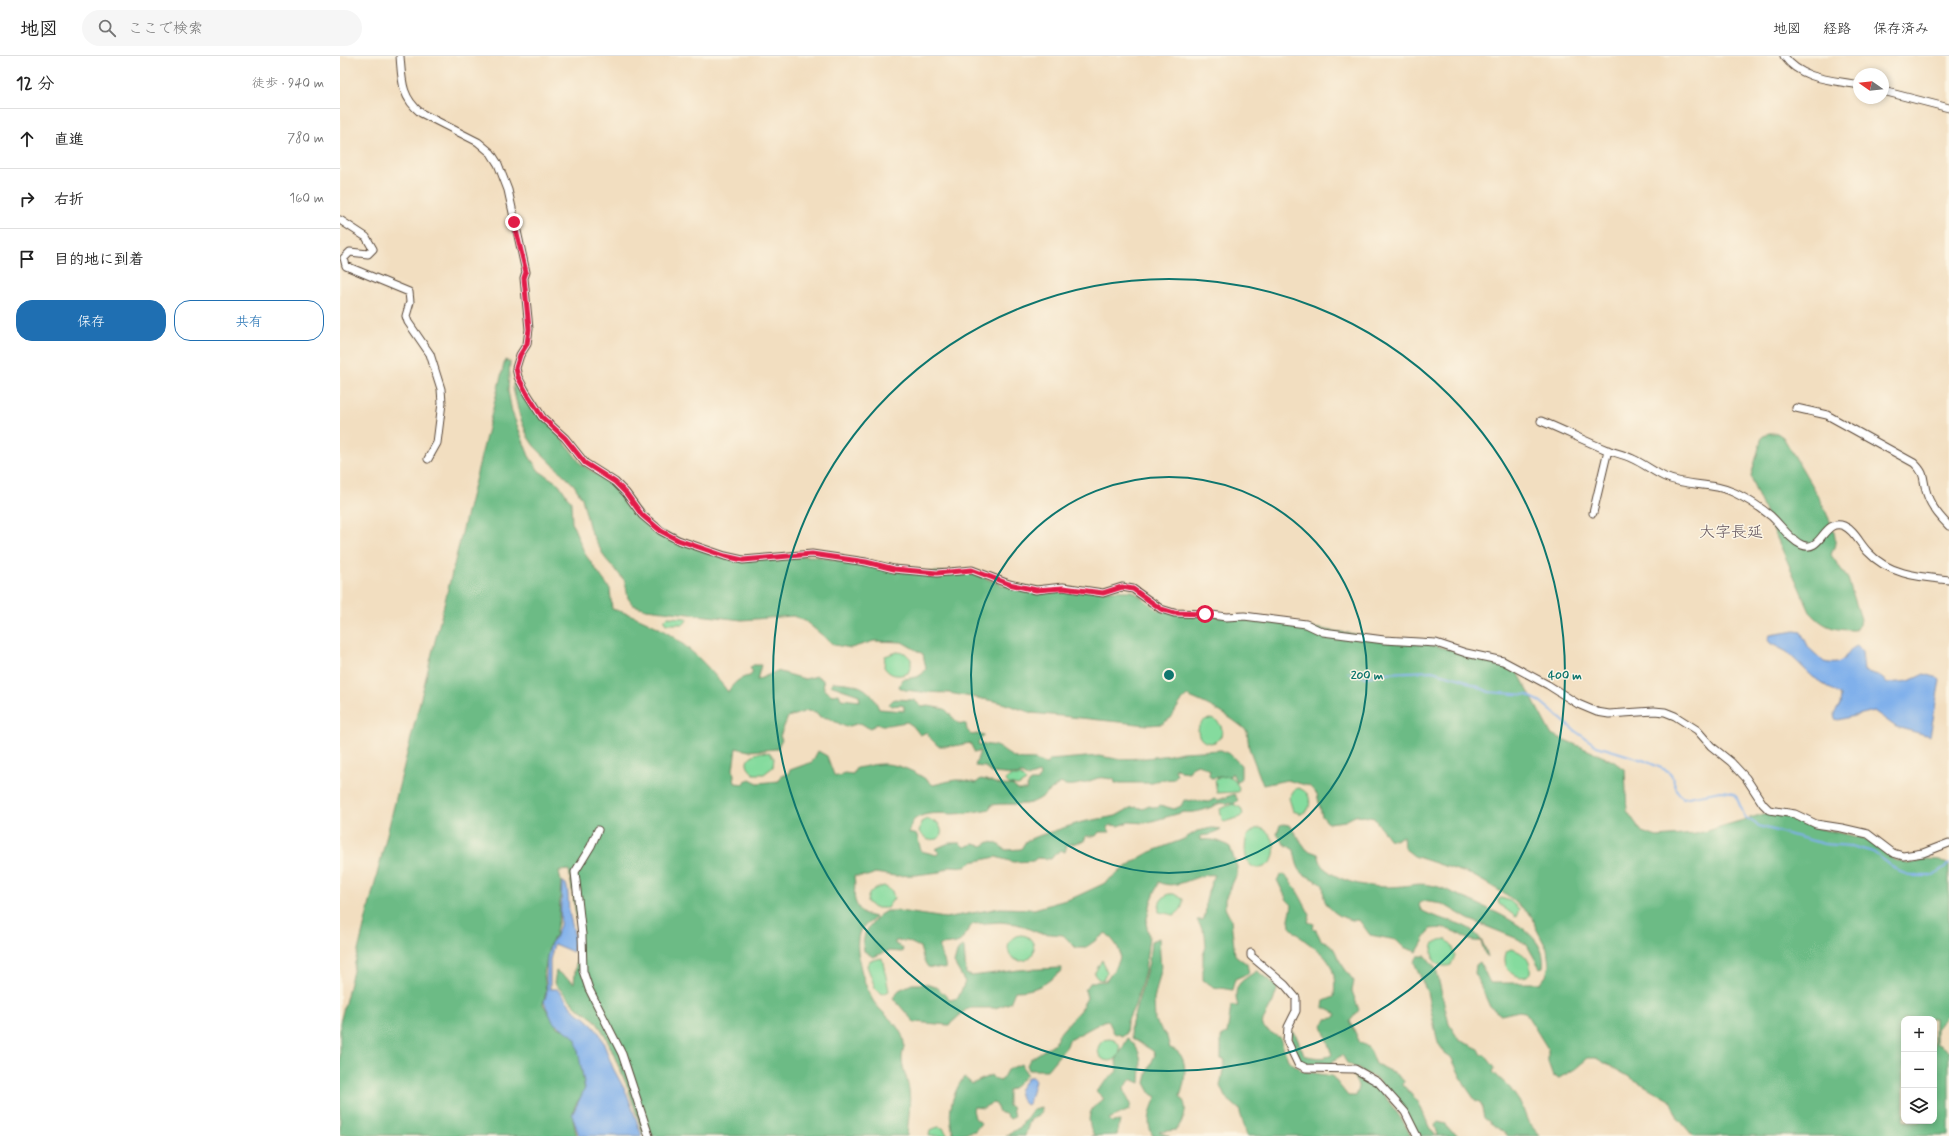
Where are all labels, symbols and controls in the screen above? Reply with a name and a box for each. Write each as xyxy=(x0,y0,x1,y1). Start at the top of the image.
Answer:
search box xyxy=(82,10,362,46)
text: 地図 xyxy=(20,17,58,42)
icon: search xyxy=(96,17,118,39)
text: ここで検索 xyxy=(128,19,203,39)
text: 地図 xyxy=(1773,20,1801,38)
text: 経路 xyxy=(1823,20,1851,38)
text: 保存済み xyxy=(1873,20,1929,38)
north arrow xyxy=(1853,68,1889,104)
text: 12 分 xyxy=(16,73,54,95)
text: 徒歩 · 940 m xyxy=(252,75,324,92)
icon: ahead xyxy=(16,128,38,150)
text: 直進 xyxy=(54,130,84,150)
text: 780 m xyxy=(287,130,324,147)
icon: right xyxy=(16,188,38,210)
text: 右折 xyxy=(54,190,84,210)
text: 160 m xyxy=(289,190,324,207)
route end xyxy=(505,213,523,231)
icon: arrive xyxy=(16,248,38,270)
text: 目的地に到着 xyxy=(54,250,144,270)
button: 保存 xyxy=(16,300,166,341)
button: 共有 xyxy=(174,300,324,341)
district label: 大字長延 xyxy=(1699,522,1763,543)
route start xyxy=(1196,605,1214,623)
centre of rings xyxy=(1162,668,1176,682)
text: 200 m xyxy=(1351,668,1384,684)
text: 400 m xyxy=(1548,668,1582,684)
map controls xyxy=(1901,1016,1937,1124)
button: + xyxy=(1901,1016,1937,1052)
button: − xyxy=(1901,1052,1937,1088)
button: layers xyxy=(1901,1088,1937,1124)

